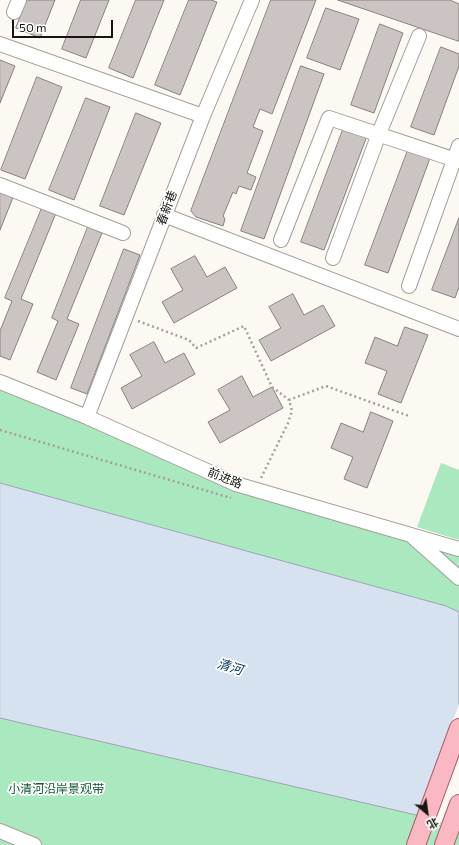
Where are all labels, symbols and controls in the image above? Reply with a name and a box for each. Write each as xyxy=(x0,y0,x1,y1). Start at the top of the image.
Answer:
scale bar xyxy=(14,12,115,38)
text: 50 m xyxy=(19,20,47,34)
street label: 春新巷 xyxy=(154,189,180,227)
street label: 前进路 xyxy=(206,465,244,491)
water label: 清河 xyxy=(215,656,245,678)
park label: 小清河沿岸景观带 xyxy=(8,782,104,796)
north arrow xyxy=(407,793,447,833)
text: 北 xyxy=(425,816,441,832)

